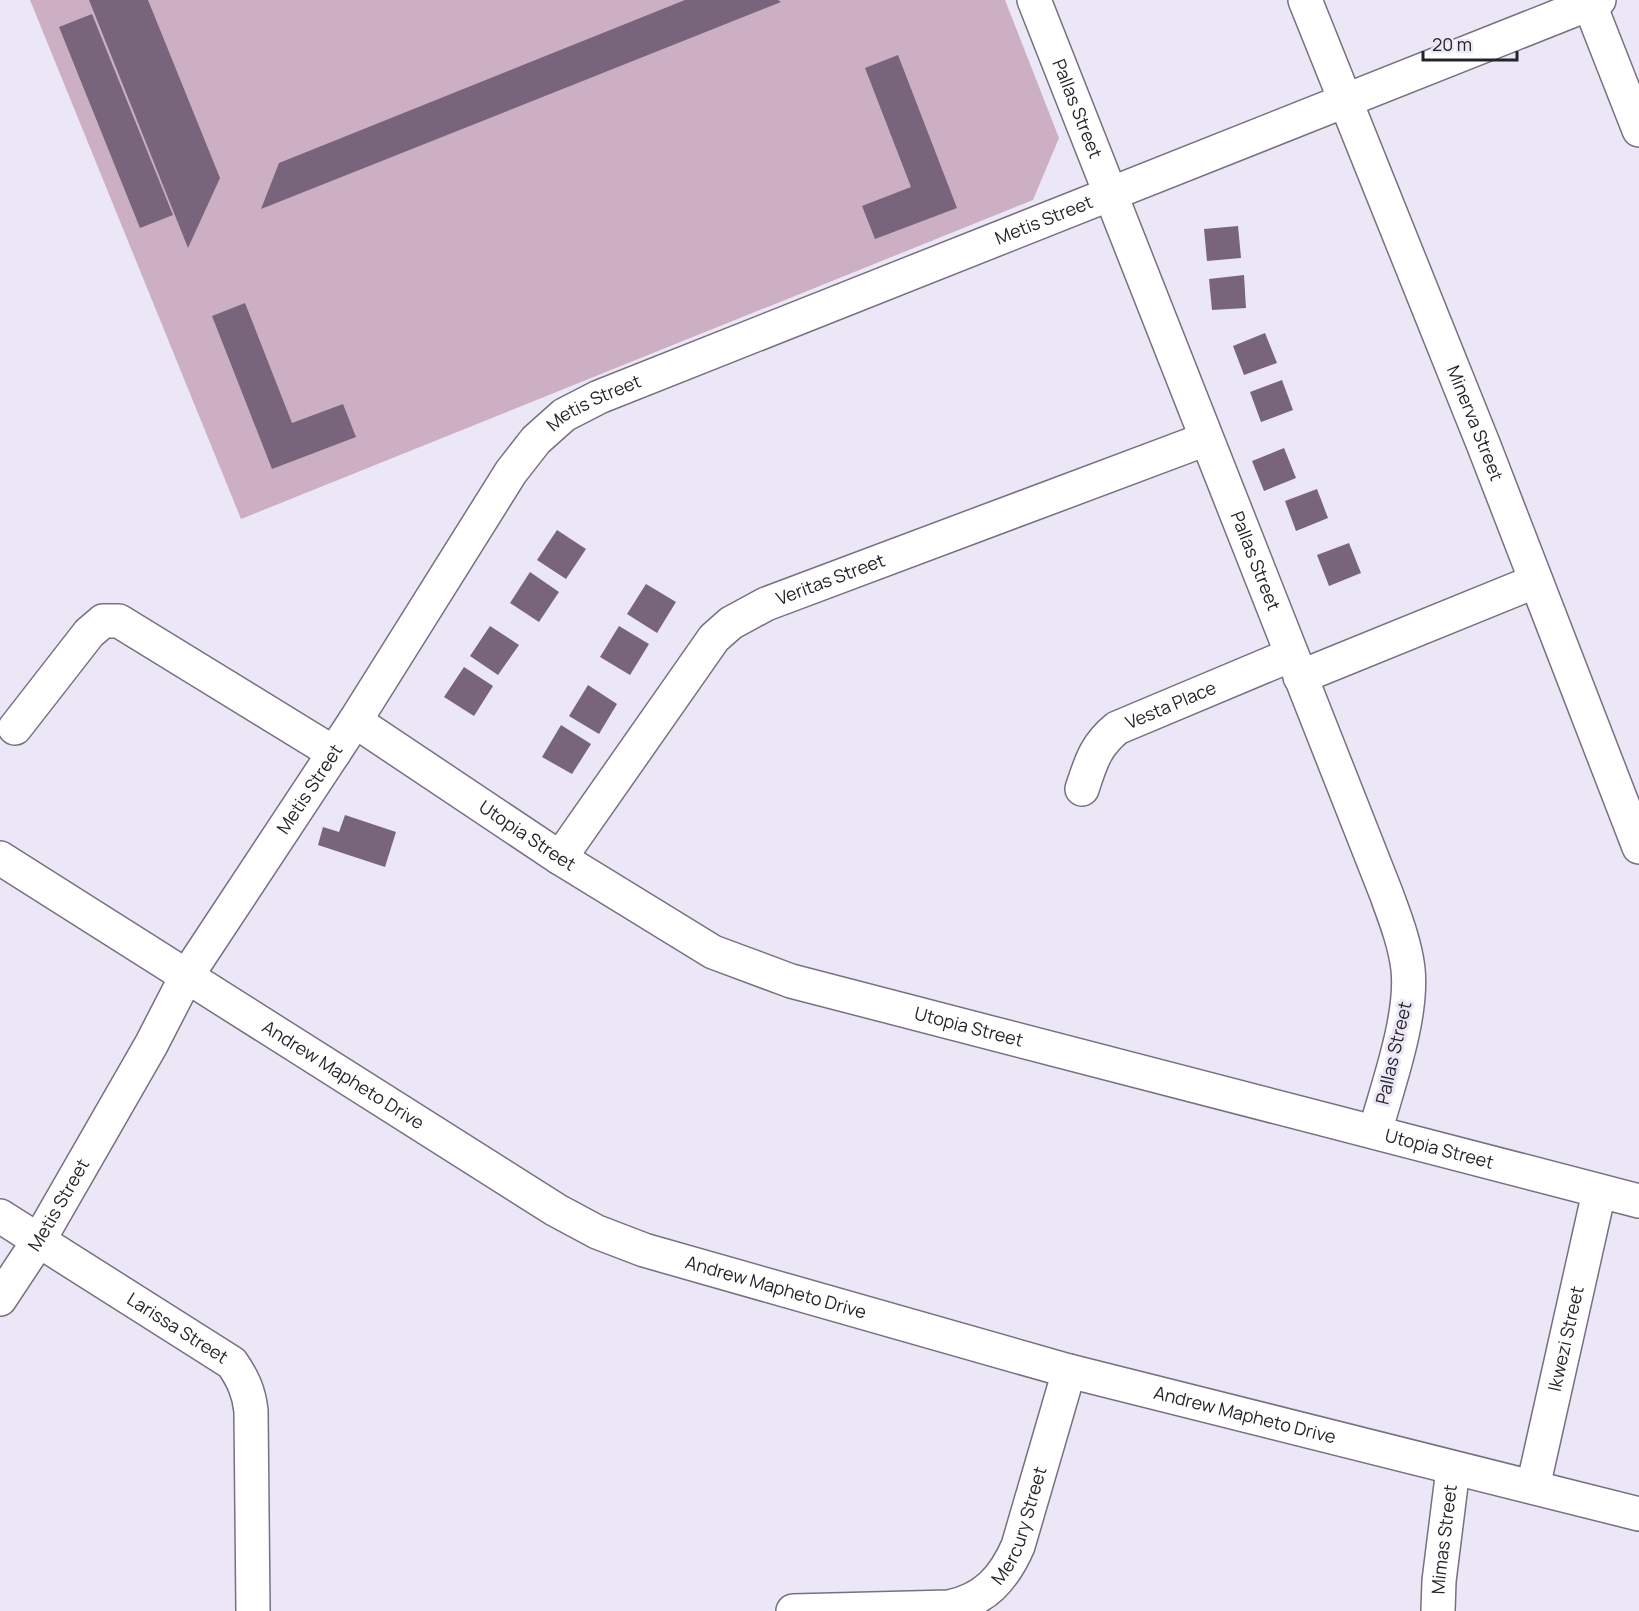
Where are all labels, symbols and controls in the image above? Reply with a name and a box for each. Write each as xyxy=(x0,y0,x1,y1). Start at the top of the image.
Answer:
scale bar xyxy=(1423,24,1518,62)
text: 20 m xyxy=(1432,32,1472,56)
street label: Pallas Street xyxy=(1047,55,1108,162)
street label: Metis Street xyxy=(991,189,1096,250)
street label: Minerva Street xyxy=(1442,362,1509,484)
street label: Metis Street xyxy=(541,369,644,436)
street label: Pallas Street xyxy=(1226,507,1286,614)
street label: Veritas Street xyxy=(773,548,888,610)
street label: Vesta Place xyxy=(1122,675,1219,734)
street label: Metis Street xyxy=(271,739,347,838)
street label: Utopia Street xyxy=(475,794,581,876)
street label: Pallas Street xyxy=(1370,999,1417,1107)
street label: Utopia Street xyxy=(912,1001,1026,1052)
street label: Andrew Mapheto Drive xyxy=(258,1014,429,1134)
street label: Utopia Street xyxy=(1382,1123,1496,1174)
street label: Metis Street xyxy=(22,1154,94,1255)
street label: Andrew Mapheto Drive xyxy=(683,1249,869,1324)
street label: Ikwezi Street xyxy=(1542,1283,1589,1393)
street label: Larissa Street xyxy=(123,1287,233,1369)
street label: Andrew Mapheto Drive xyxy=(1151,1380,1339,1449)
street label: Mercury Street xyxy=(985,1464,1052,1589)
street label: Mimas Street xyxy=(1426,1483,1462,1595)

